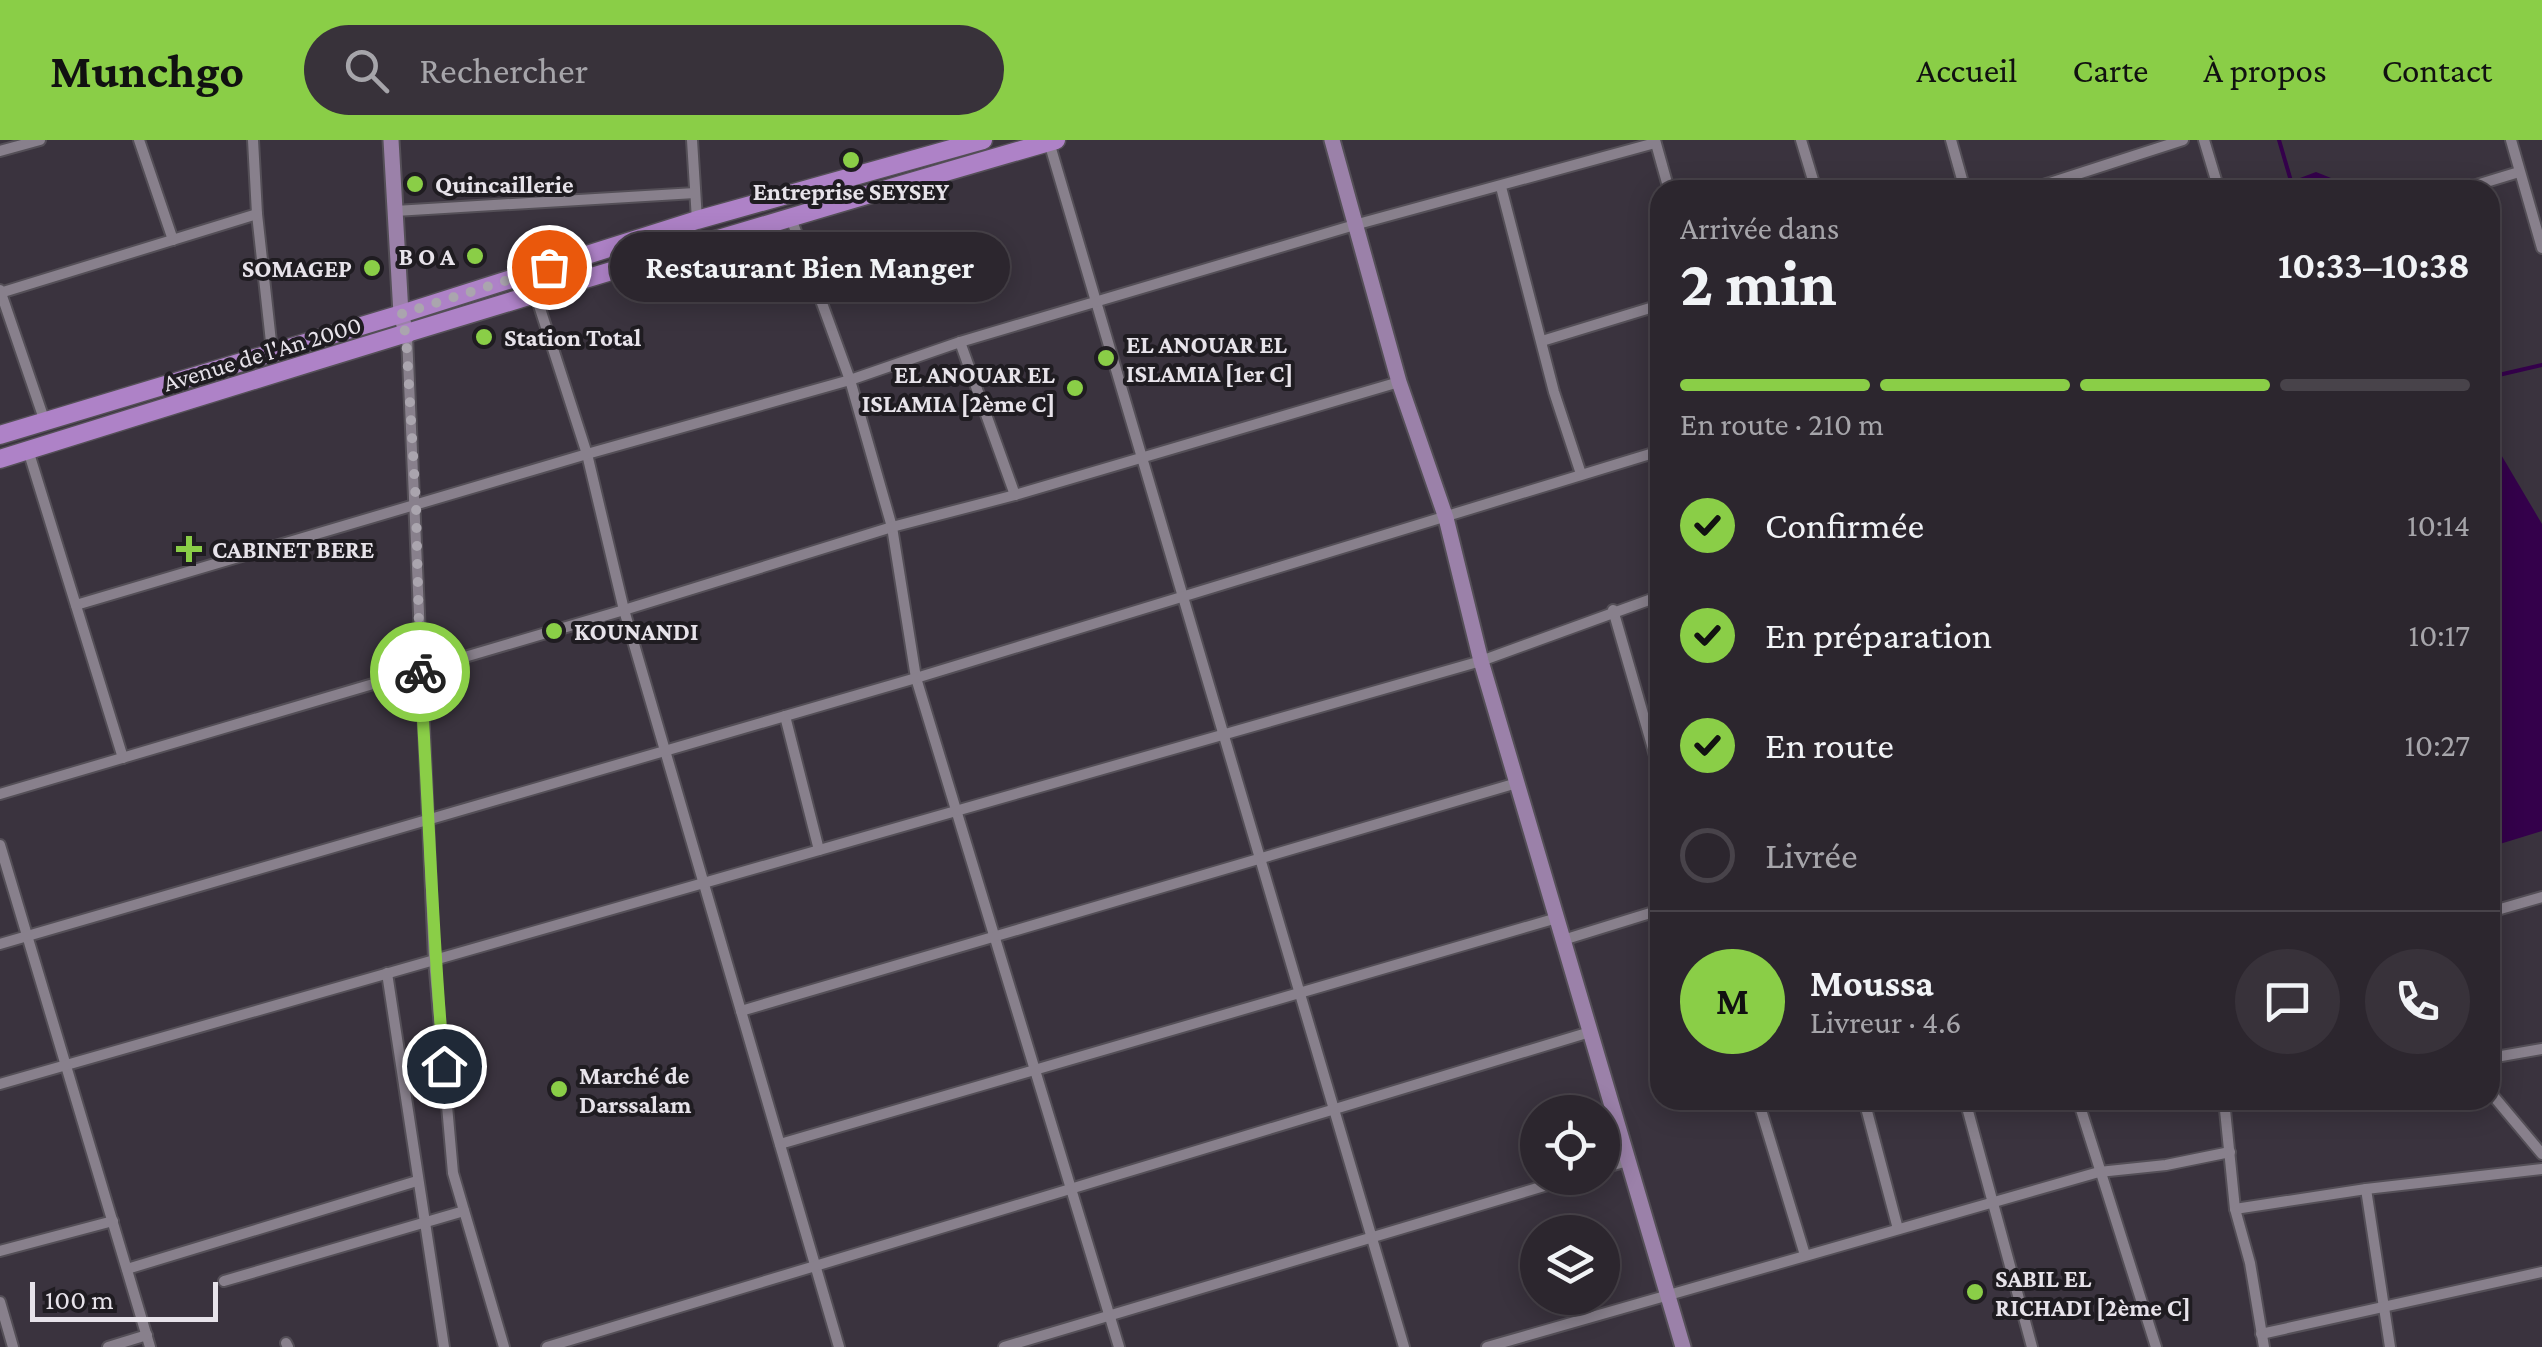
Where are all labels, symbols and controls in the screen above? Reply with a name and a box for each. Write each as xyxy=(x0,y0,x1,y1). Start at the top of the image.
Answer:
search box xyxy=(304,25,1004,115)
icon: search xyxy=(339,43,394,98)
text: Munchgo xyxy=(50,44,244,97)
text: Rechercher xyxy=(419,49,588,91)
text: Accueil xyxy=(1916,51,2017,90)
text: Carte xyxy=(2072,51,2148,90)
text: À propos xyxy=(2203,51,2327,90)
text: Contact xyxy=(2382,51,2492,90)
marker: Entreprise SEYSEY xyxy=(840,149,862,171)
place label: Quincaillerie xyxy=(435,171,574,198)
marker: Quincaillerie xyxy=(404,173,426,195)
place label: Entreprise SEYSEY xyxy=(753,178,950,205)
text: Arrivée dans xyxy=(1680,210,1839,246)
pin xyxy=(507,225,592,310)
callout: Restaurant Bien Manger xyxy=(609,232,1009,302)
icon: bag xyxy=(522,240,577,295)
place label: B O A xyxy=(399,243,456,270)
text: 10:33–10:38 xyxy=(2278,244,2470,286)
marker: B O A xyxy=(464,245,486,267)
text: 2 min xyxy=(1680,247,1837,319)
text: Restaurant Bien Manger xyxy=(646,249,974,285)
place label: SOMAGEP xyxy=(242,255,352,282)
marker: SOMAGEP xyxy=(361,257,383,279)
street label: Avenue de l'An 2000 xyxy=(160,310,365,396)
place label: Station Total xyxy=(504,324,641,351)
marker: Station Total xyxy=(473,326,495,348)
place label: EL ANOUAR EL ISLAMIA [1er C] xyxy=(1126,331,1293,387)
marker: EL ANOUAR EL ISLAMIA [1er C] xyxy=(1095,347,1117,369)
place label: EL ANOUAR EL ISLAMIA [2ème C] xyxy=(862,361,1056,417)
marker: EL ANOUAR EL ISLAMIA [2ème C] xyxy=(1064,377,1086,399)
text: En route · 210 m xyxy=(1680,406,1884,442)
icon: check xyxy=(1680,498,1735,553)
text: Confirmée xyxy=(1765,504,1924,546)
text: 10:14 xyxy=(2407,507,2470,543)
marker: CABINET BERE xyxy=(176,536,202,562)
place label: CABINET BERE xyxy=(212,536,374,563)
icon: check xyxy=(1680,608,1735,663)
text: En préparation xyxy=(1765,614,1992,656)
text: 10:17 xyxy=(2409,617,2470,653)
place label: KOUNANDI xyxy=(574,618,699,645)
marker: KOUNANDI xyxy=(543,620,565,642)
courier xyxy=(370,622,470,722)
icon: bike xyxy=(393,645,448,700)
icon: check xyxy=(1680,718,1735,773)
text: En route xyxy=(1765,724,1894,766)
text: 10:27 xyxy=(2404,727,2470,763)
text: Livrée xyxy=(1765,834,1858,876)
button: chat xyxy=(2235,949,2340,1054)
button: phone xyxy=(2365,949,2470,1054)
text: Moussa xyxy=(1810,962,1934,1004)
text: M xyxy=(1716,980,1749,1022)
text: Livreur · 4.6 xyxy=(1810,1004,1962,1040)
pin xyxy=(402,1024,487,1109)
icon: home xyxy=(417,1039,472,1094)
place label: Marché de Darssalam xyxy=(579,1062,691,1118)
marker: Marché de Darssalam xyxy=(548,1078,570,1100)
map controls xyxy=(1520,1095,1620,1315)
button: locate xyxy=(1520,1095,1620,1195)
button: layers xyxy=(1520,1215,1620,1315)
place label: SABIL EL RICHADI [2ème C] xyxy=(1995,1265,2190,1321)
scale bar xyxy=(30,1277,218,1322)
marker: SABIL EL RICHADI [2ème C] xyxy=(1964,1281,1986,1303)
text: 100 m xyxy=(45,1284,114,1315)

